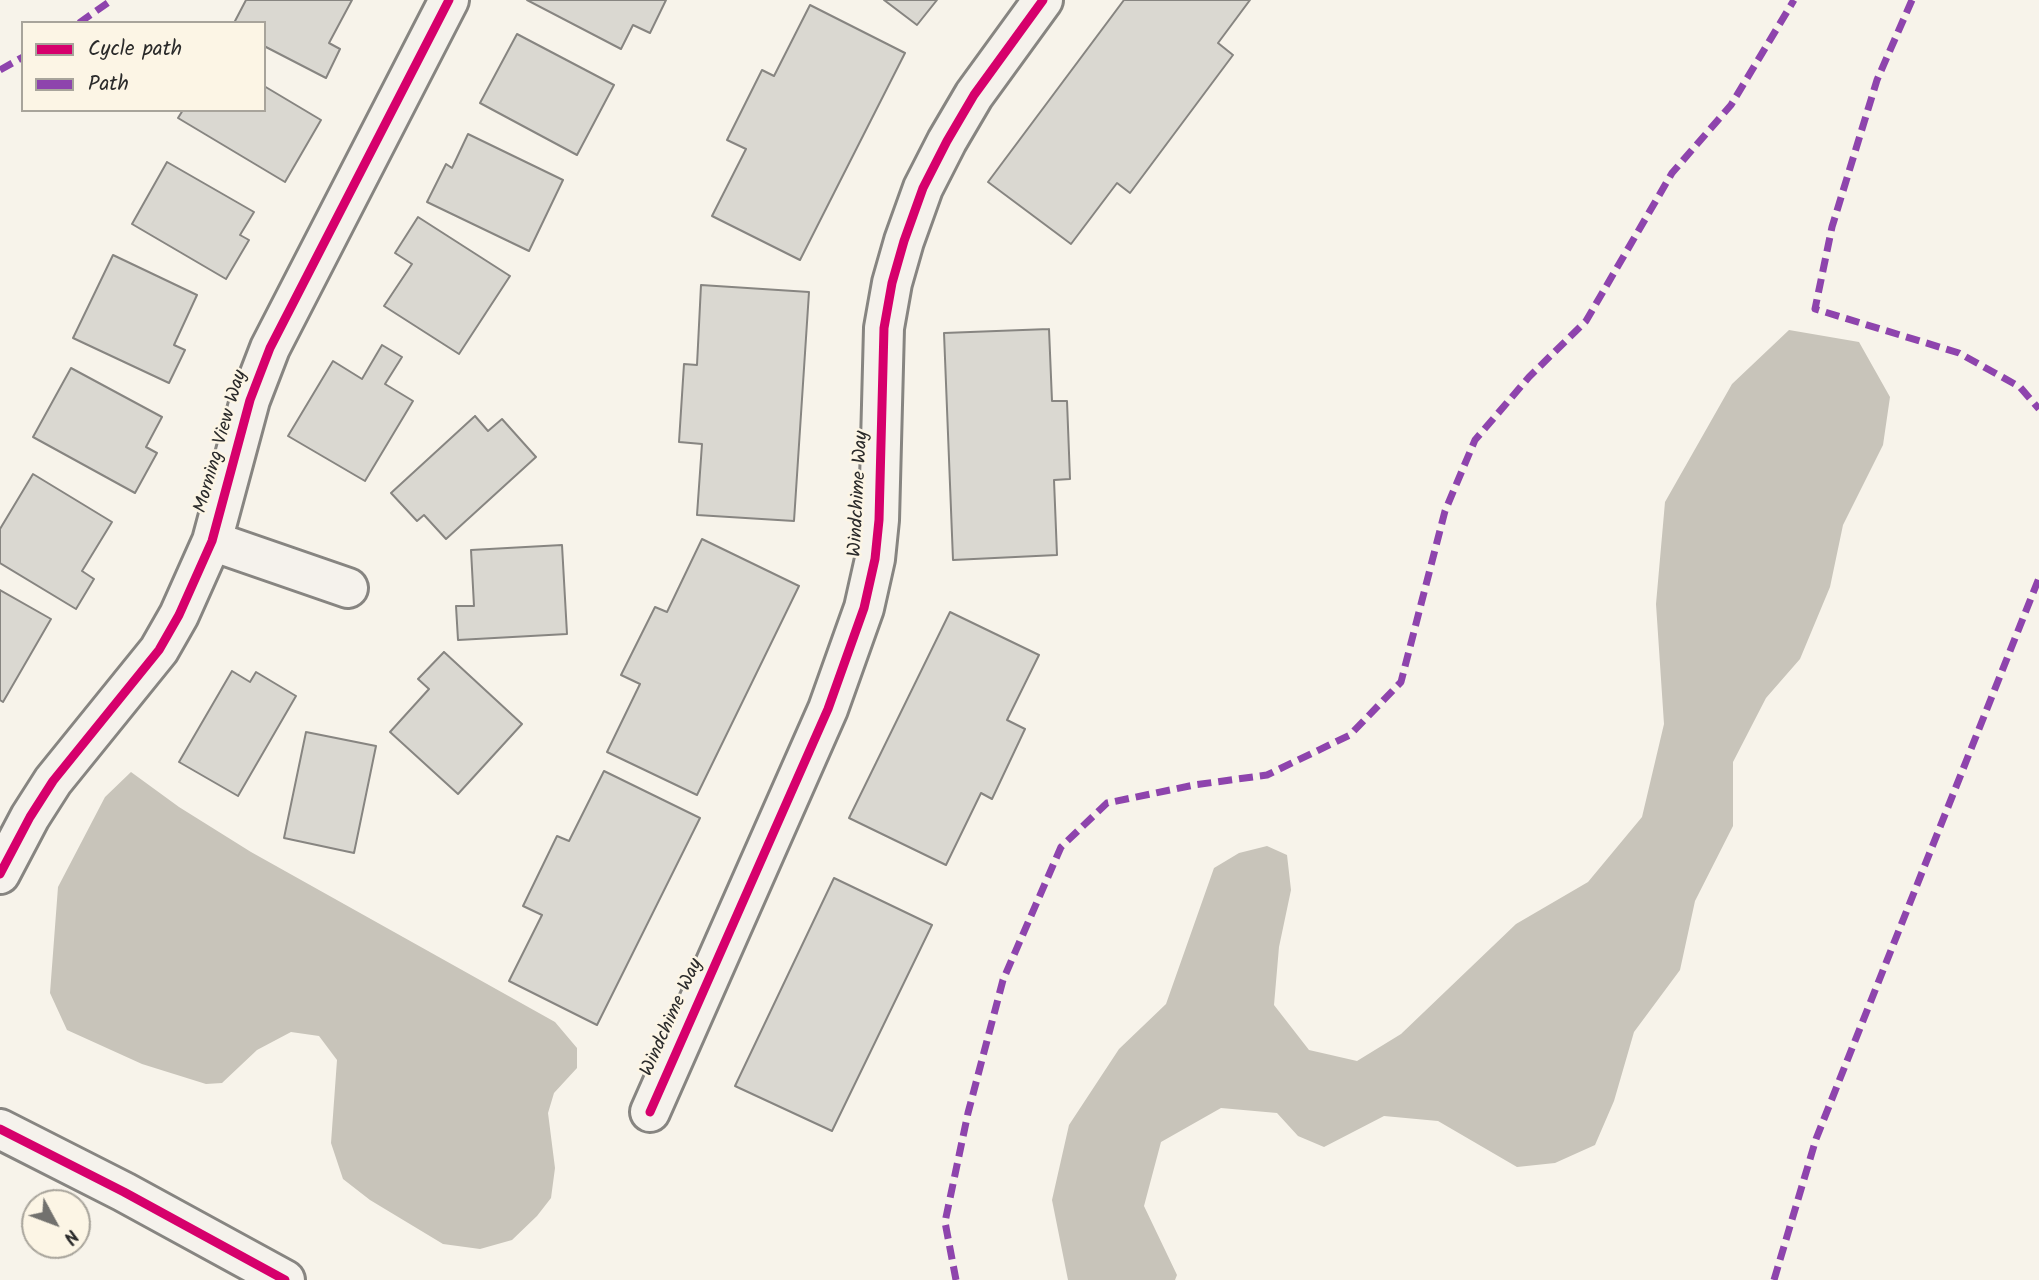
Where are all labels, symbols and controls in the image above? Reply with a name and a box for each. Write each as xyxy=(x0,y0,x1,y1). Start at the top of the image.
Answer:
legend xyxy=(21,21,266,112)
text: Cycle path xyxy=(88,33,182,66)
text: Path xyxy=(88,68,129,101)
street label: Morning View Way xyxy=(191,368,253,516)
street label: Windchime Way xyxy=(845,430,875,558)
street label: Windchime Way xyxy=(637,956,709,1080)
north arrow xyxy=(21,1189,91,1259)
text: N xyxy=(55,1222,86,1251)

